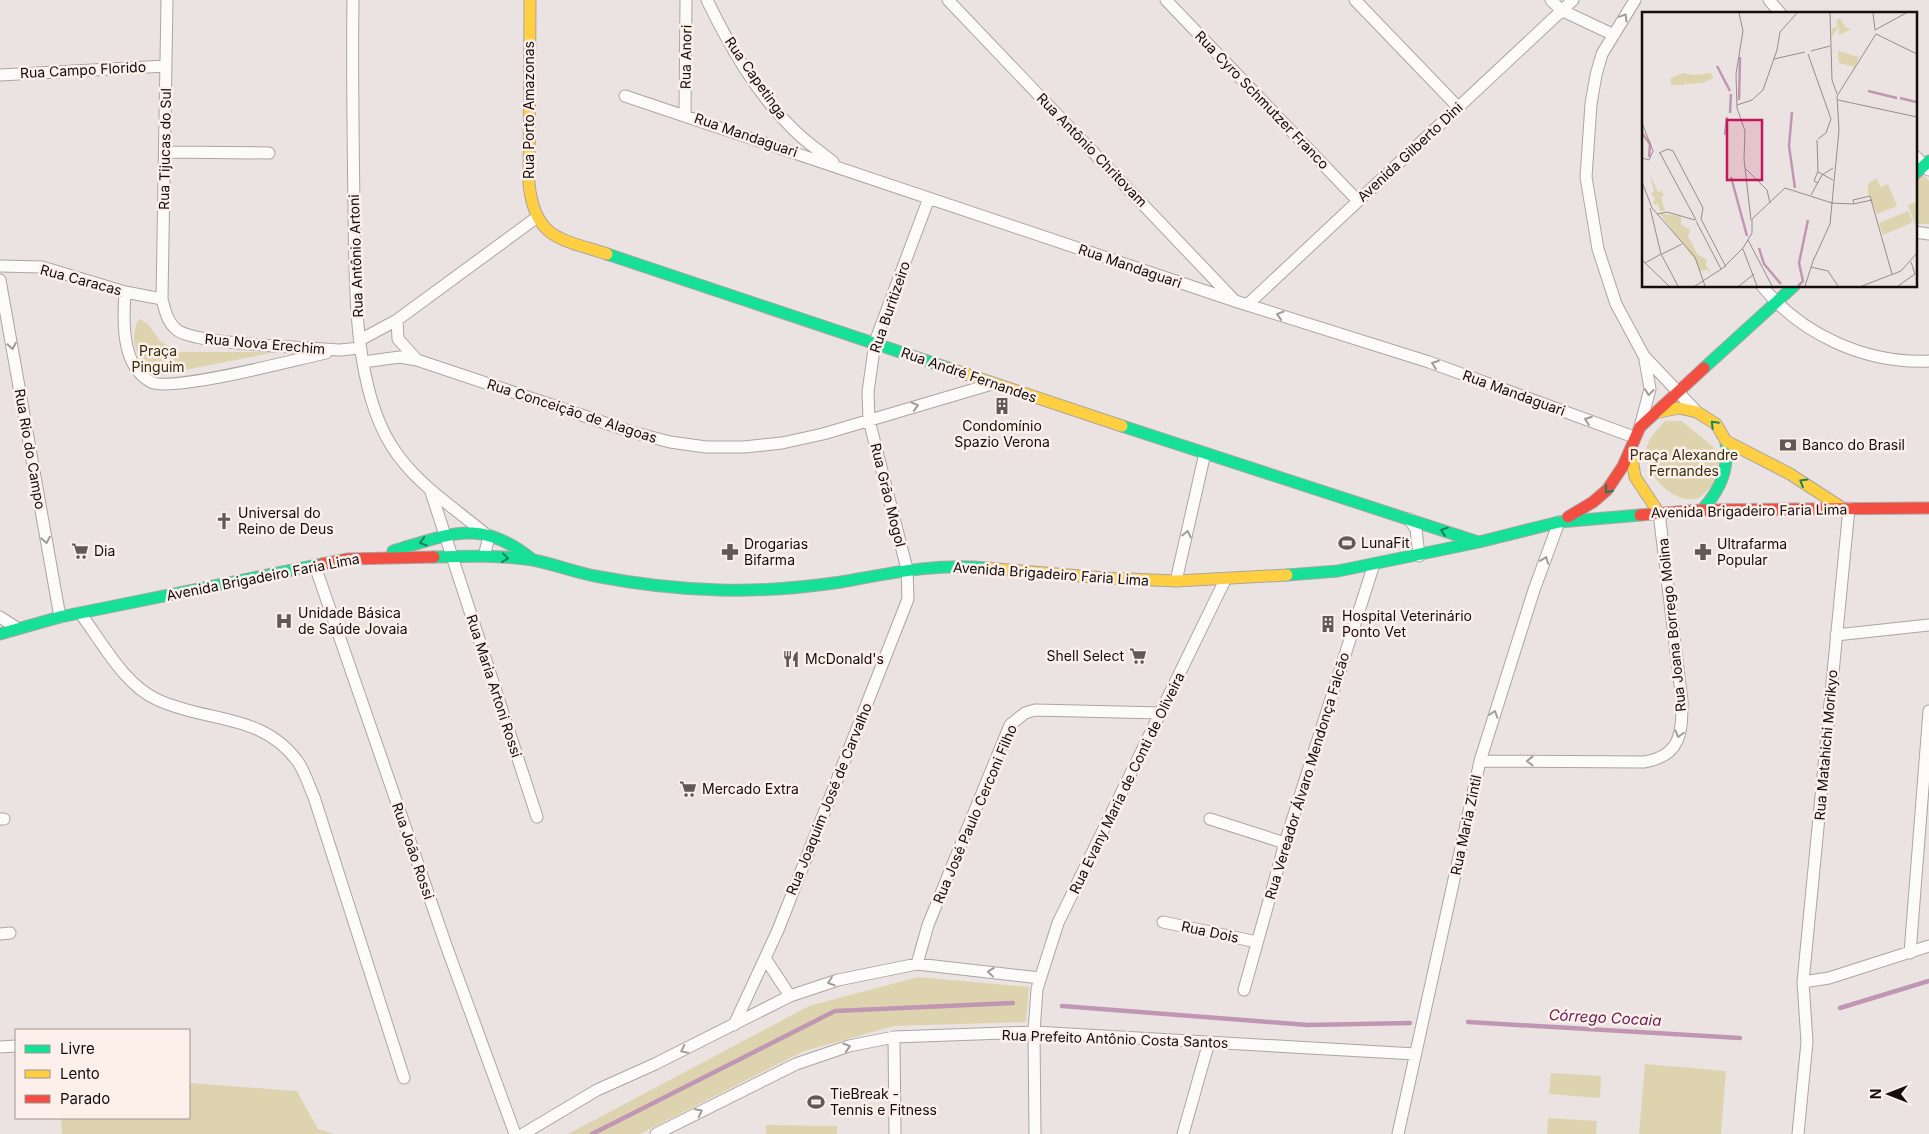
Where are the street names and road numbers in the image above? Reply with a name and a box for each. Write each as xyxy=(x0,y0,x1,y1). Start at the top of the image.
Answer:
street label: Rua Anori xyxy=(676,25,695,89)
street label: Rua Cyro Schmutzer Franco xyxy=(1192,27,1333,172)
street label: Rua Capetinga xyxy=(722,33,791,122)
street label: Rua Porto Amazonas xyxy=(520,41,537,179)
street label: Rua Campo Florido xyxy=(19,58,146,81)
street label: Rua Tijucas do Sul xyxy=(155,88,174,210)
street label: Rua Antônio Chritovam xyxy=(1034,89,1151,210)
street label: Avenida Gilberto Dini xyxy=(1353,98,1466,205)
street label: Rua Mandaguari xyxy=(692,109,800,160)
street label: Rua Antônio Artoni xyxy=(345,194,366,318)
street label: Rua Mandaguari xyxy=(1076,240,1184,291)
street label: Rua Buritizeiro xyxy=(866,259,913,355)
street label: Rua Caracas xyxy=(39,260,124,299)
street label: Rua Nova Erechim xyxy=(204,330,326,357)
street label: Rua André Fernandes xyxy=(899,343,1039,406)
street label: Rua Mandaguari xyxy=(1461,366,1568,419)
street label: Rua Conceição de Alagoas xyxy=(485,375,659,446)
street label: Rua Rio do Campo xyxy=(12,387,49,510)
street label: Rua Grão Mogol xyxy=(867,441,910,549)
street label: Avenida Brigadeiro Faria Lima xyxy=(1651,500,1847,521)
street label: Rua Joana Borrego Molina xyxy=(1654,537,1689,713)
street label: Avenida Brigadeiro Faria Lima xyxy=(165,549,361,604)
street label: Avenida Brigadeiro Faria Lima xyxy=(952,558,1150,589)
street label: Rua Maria Artoni Rossi xyxy=(463,612,526,759)
street label: Rua Vereador Álvaro Mendonça Falcão xyxy=(1261,650,1352,901)
street label: Rua Evany Maria de Conti de Oliveira xyxy=(1065,669,1188,896)
street label: Rua Matahichi Morikyo xyxy=(1810,669,1841,821)
street label: Rua Joaquim José de Carvalho xyxy=(782,700,875,897)
street label: Rua José Paulo Cerconi Filho xyxy=(929,722,1020,906)
street label: Rua Maria Zintil xyxy=(1447,773,1484,877)
street label: Rua João Rossi xyxy=(389,800,438,901)
street label: Rua Dois xyxy=(1180,917,1240,946)
street label: Rua Prefeito Antônio Costa Santos xyxy=(1001,1026,1229,1051)

